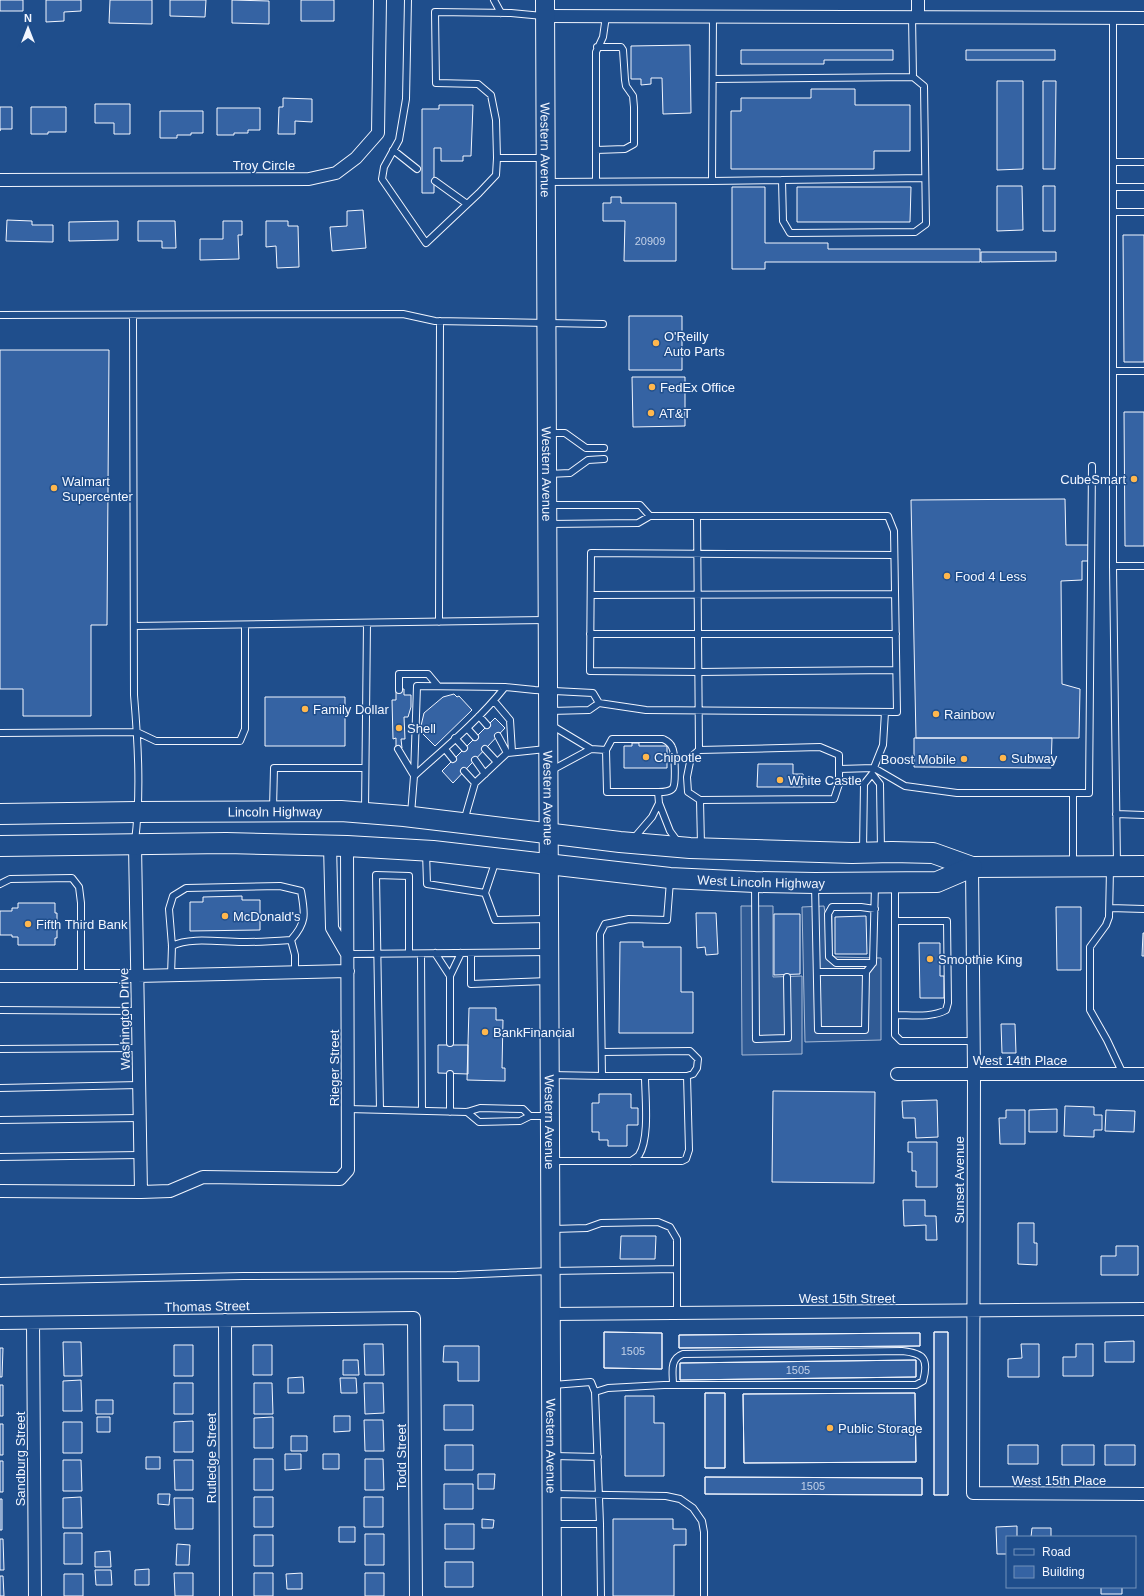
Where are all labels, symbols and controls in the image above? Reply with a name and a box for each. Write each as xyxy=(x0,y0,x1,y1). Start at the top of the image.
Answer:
north arrow xyxy=(8,8,48,48)
text: N xyxy=(24,12,32,24)
street label: Western Avenue xyxy=(537,102,553,198)
street label: Troy Circle xyxy=(233,158,295,173)
house number: 20909 xyxy=(635,235,665,247)
place label: O'Reilly Auto Parts xyxy=(664,329,725,359)
marker: O'Reilly Auto Parts xyxy=(651,338,661,348)
place label: FedEx Office xyxy=(660,380,735,395)
marker: FedEx Office xyxy=(647,382,657,392)
place label: AT&T xyxy=(659,406,691,421)
marker: AT&T xyxy=(646,408,656,418)
street label: Western Avenue xyxy=(539,426,554,522)
place label: CubeSmart xyxy=(1060,472,1126,487)
place label: Walmart Supercenter xyxy=(62,474,133,504)
marker: CubeSmart xyxy=(1129,474,1139,484)
marker: Walmart Supercenter xyxy=(49,483,59,493)
place label: Food 4 Less xyxy=(955,569,1027,584)
marker: Food 4 Less xyxy=(942,571,952,581)
place label: Family Dollar xyxy=(313,702,390,717)
marker: Family Dollar xyxy=(300,704,310,714)
place label: Rainbow xyxy=(944,707,995,722)
marker: Rainbow xyxy=(931,709,941,719)
place label: Shell xyxy=(407,721,436,736)
marker: Shell xyxy=(394,723,404,733)
street label: Western Avenue xyxy=(540,750,556,846)
place label: Chipotle xyxy=(654,750,702,765)
place label: Subway xyxy=(1011,751,1058,766)
marker: Chipotle xyxy=(641,752,651,762)
place label: Boost Mobile xyxy=(881,752,956,767)
marker: Subway xyxy=(998,753,1008,763)
marker: Boost Mobile xyxy=(959,754,969,764)
place label: White Castle xyxy=(788,773,862,788)
marker: White Castle xyxy=(775,775,785,785)
street label: Lincoln Highway xyxy=(228,804,323,820)
street label: West Lincoln Highway xyxy=(697,872,826,891)
place label: McDonald's xyxy=(233,909,301,924)
marker: McDonald's xyxy=(220,911,230,921)
place label: Fifth Third Bank xyxy=(36,917,128,932)
marker: Fifth Third Bank xyxy=(23,919,33,929)
place label: Smoothie King xyxy=(938,952,1023,967)
marker: Smoothie King xyxy=(925,954,935,964)
street label: Washington Drive xyxy=(116,968,133,1070)
place label: BankFinancial xyxy=(493,1025,575,1040)
marker: BankFinancial xyxy=(480,1027,490,1037)
street label: Rieger Street xyxy=(327,1029,342,1106)
street label: West 14th Place xyxy=(973,1053,1067,1068)
street label: Western Avenue xyxy=(542,1074,557,1170)
street label: Sunset Avenue xyxy=(952,1136,967,1224)
street label: West 15th Street xyxy=(799,1291,896,1306)
street label: Thomas Street xyxy=(164,1298,250,1315)
house number: 1505 xyxy=(621,1345,645,1357)
house number: 1505 xyxy=(786,1364,810,1376)
street label: Western Avenue xyxy=(543,1398,559,1494)
street label: Sandburg Street xyxy=(13,1411,28,1506)
street label: Rutledge Street xyxy=(204,1412,219,1503)
place label: Public Storage xyxy=(838,1421,923,1436)
street label: Todd Street xyxy=(394,1423,409,1490)
marker: Public Storage xyxy=(825,1423,835,1433)
street label: West 15th Place xyxy=(1012,1473,1106,1488)
house number: 1505 xyxy=(801,1480,825,1492)
legend xyxy=(1006,1536,1136,1588)
text: Road xyxy=(1042,1545,1071,1559)
text: Building xyxy=(1042,1565,1085,1579)

